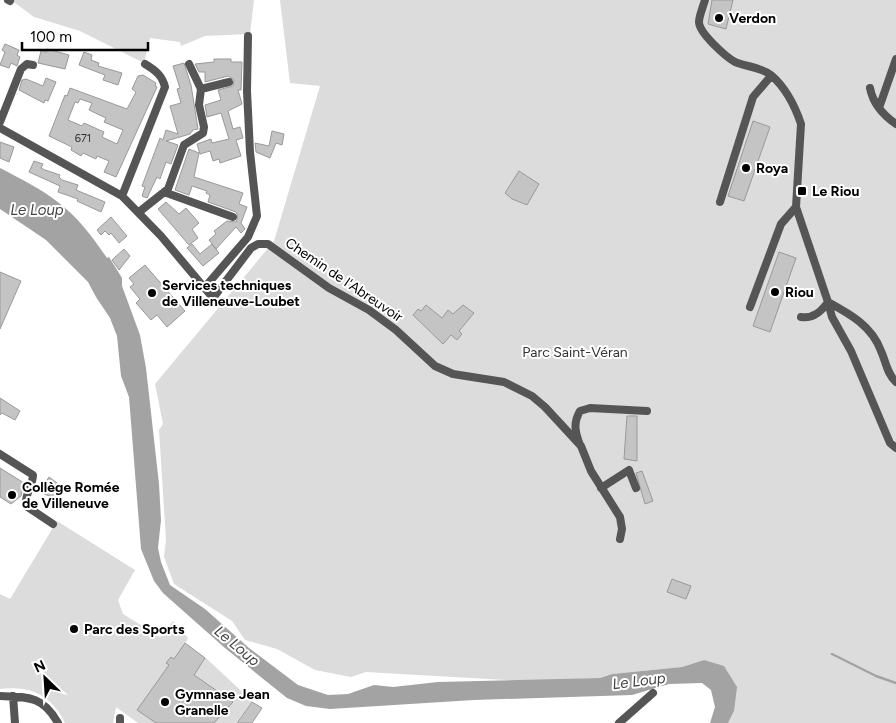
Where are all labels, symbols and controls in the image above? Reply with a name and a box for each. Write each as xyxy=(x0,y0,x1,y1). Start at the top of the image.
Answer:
place label: Verdon xyxy=(729,10,776,27)
marker: Verdon xyxy=(713,12,725,24)
scale bar xyxy=(22,20,149,52)
text: 100 m xyxy=(30,28,72,46)
house number: 671 xyxy=(75,132,91,145)
place label: Roya xyxy=(756,160,788,177)
marker: Roya xyxy=(740,162,752,174)
place label: Le Riou xyxy=(812,183,859,200)
marker: Le Riou xyxy=(796,185,808,197)
water label: Le Loup xyxy=(10,201,64,219)
street label: Chemin de l'Abreuvoir xyxy=(282,234,406,326)
place label: Services techniques de Villeneuve-Loubet xyxy=(162,277,300,310)
place label: Riou xyxy=(785,284,814,301)
marker: Riou xyxy=(769,286,781,298)
marker: Services techniques de Villeneuve-Loubet xyxy=(146,287,158,299)
park label: Parc Saint-Véran xyxy=(522,344,628,361)
place label: Collège Romée de Villeneuve xyxy=(22,479,120,512)
marker: Collège Romée de Villeneuve xyxy=(6,489,18,501)
place label: Parc des Sports xyxy=(84,621,185,638)
water label: Le Loup xyxy=(211,622,263,670)
marker: Parc des Sports xyxy=(68,623,80,635)
north arrow xyxy=(20,653,70,703)
text: N xyxy=(31,657,48,677)
water label: Le Loup xyxy=(611,669,667,693)
place label: Gymnase Jean Granelle xyxy=(175,686,270,719)
marker: Gymnase Jean Granelle xyxy=(159,696,171,708)

